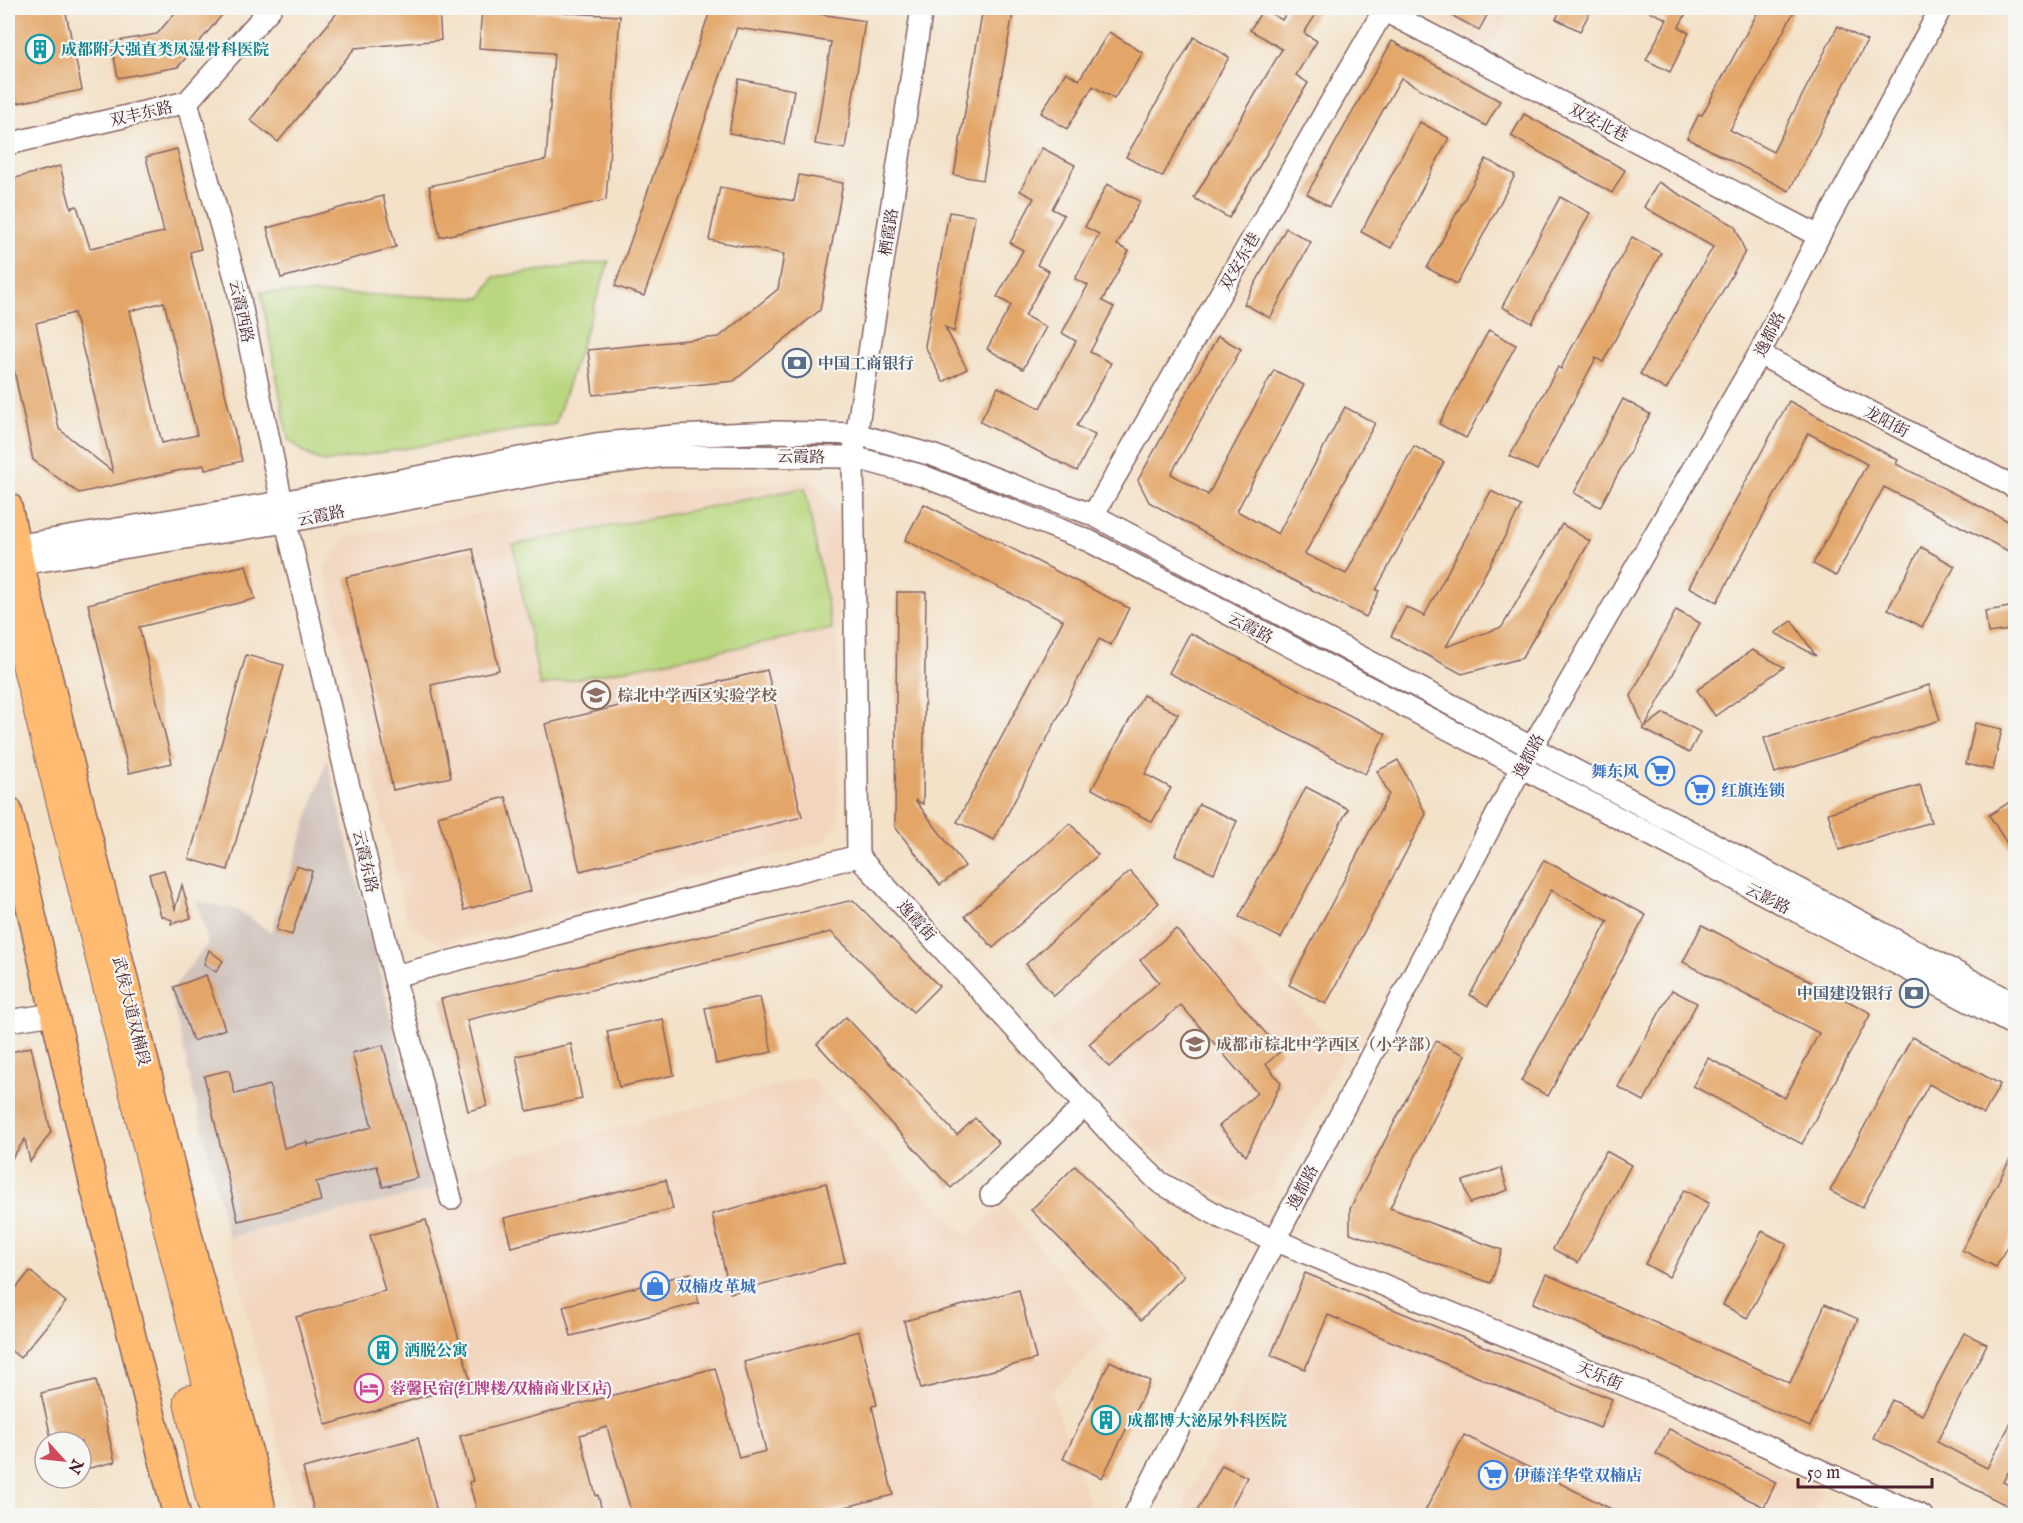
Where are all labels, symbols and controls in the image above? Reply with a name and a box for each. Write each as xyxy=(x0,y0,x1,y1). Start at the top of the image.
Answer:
building icon: 成都附大强直类凤湿骨科医院 xyxy=(24,33,56,65)
place label: 成都附大强直类凤湿骨科医院 xyxy=(61,41,269,61)
street label: 双丰东路 xyxy=(108,98,175,132)
street label: 双安北巷 xyxy=(1565,100,1631,147)
street label: 栖霞路 xyxy=(876,207,904,258)
street label: 双安东巷 xyxy=(1216,229,1265,295)
street label: 云霞西路 xyxy=(224,278,256,345)
street label: 逸都路 xyxy=(1751,309,1791,361)
bank icon: 中国工商银行 xyxy=(781,347,813,379)
place label: 中国工商银行 xyxy=(818,354,914,375)
street label: 龙阳街 xyxy=(1860,403,1912,443)
street label: 云霞路 xyxy=(777,448,825,468)
street label: 云霞路 xyxy=(296,503,347,531)
street label: 云霞路 xyxy=(1224,609,1276,649)
school or university icon: 棕北中学西区实验学校 xyxy=(580,679,612,711)
place label: 棕北中学西区实验学校 xyxy=(617,686,777,707)
street label: 逸都路 xyxy=(1510,731,1550,783)
supermarket icon: 舞东风 xyxy=(1644,755,1676,787)
place label: 舞东风 xyxy=(1591,763,1639,783)
supermarket icon: 红旗连锁 xyxy=(1684,774,1716,806)
place label: 红旗连锁 xyxy=(1721,782,1785,802)
street label: 云霞东路 xyxy=(347,828,381,895)
street label: 云影路 xyxy=(1741,880,1793,920)
street label: 逸霞街 xyxy=(892,897,939,946)
street label: 武侯大道双楠段 xyxy=(107,955,153,1068)
bank icon: 中国建设银行 xyxy=(1898,977,1930,1009)
place label: 中国建设银行 xyxy=(1797,985,1893,1005)
school or university icon: 成都市棕北中学西区（小学部） xyxy=(1179,1028,1211,1060)
place label: 成都市棕北中学西区（小学部） xyxy=(1216,1035,1440,1056)
street label: 逸都路 xyxy=(1284,1162,1324,1214)
shop icon: 双楠皮革城 xyxy=(639,1270,671,1302)
place label: 双楠皮革城 xyxy=(676,1278,756,1298)
building icon: 洒脱公寓 xyxy=(367,1334,399,1366)
place label: 洒脱公寓 xyxy=(404,1341,468,1362)
street label: 天乐街 xyxy=(1573,1358,1625,1395)
hotel icon: 蓉馨民宿(红牌楼/双楠商业区店) xyxy=(353,1372,385,1404)
place label: 蓉馨民宿(红牌楼/双楠商业区店) xyxy=(390,1379,612,1400)
building icon: 成都博大泌尿外科医院 xyxy=(1090,1404,1122,1436)
place label: 成都博大泌尿外科医院 xyxy=(1127,1412,1287,1432)
north arrow xyxy=(33,1430,93,1490)
scale bar xyxy=(1798,1451,1932,1489)
text: N xyxy=(62,1454,87,1477)
supermarket icon: 伊藤洋华堂双楠店 xyxy=(1477,1459,1509,1491)
text: 50 m xyxy=(1807,1462,1840,1485)
place label: 伊藤洋华堂双楠店 xyxy=(1514,1466,1642,1487)

